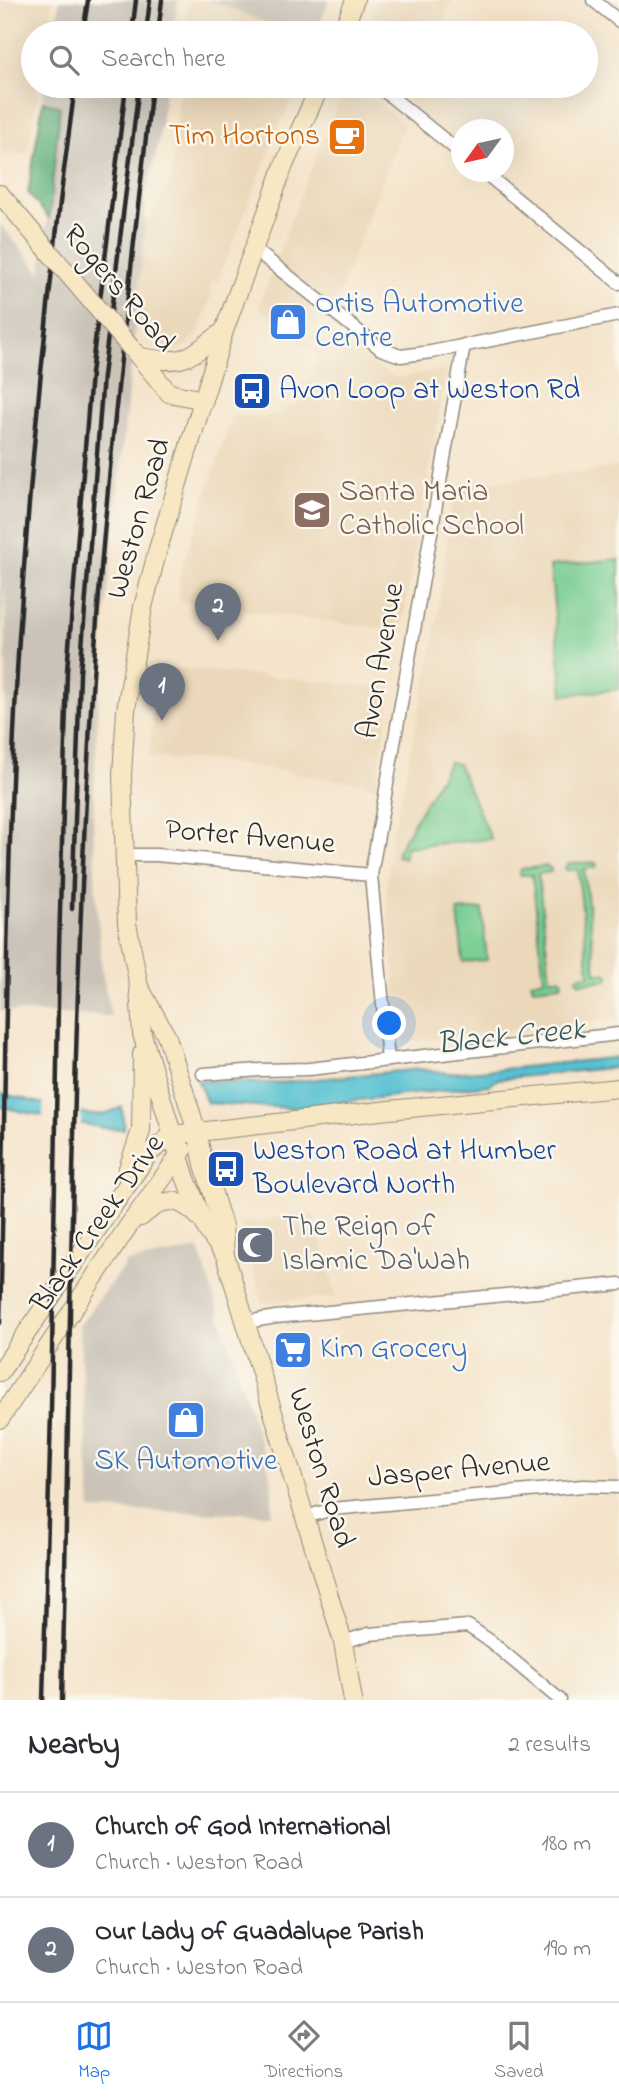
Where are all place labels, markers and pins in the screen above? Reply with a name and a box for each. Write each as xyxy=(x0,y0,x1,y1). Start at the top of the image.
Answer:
place label: Tim Hortons xyxy=(169,115,320,159)
cafe icon: Tim Hortons xyxy=(326,116,368,158)
place label: Ortis Automotive Centre xyxy=(315,283,524,361)
shop icon: Ortis Automotive Centre xyxy=(267,301,309,343)
place label: Avon Loop at Weston Rd xyxy=(279,369,580,413)
bus stop icon: Avon Loop at Weston Rd xyxy=(231,370,273,412)
place label: Santa Maria Catholic School xyxy=(339,471,524,549)
school or university icon: Santa Maria Catholic School xyxy=(291,489,333,531)
pin: 2 xyxy=(195,583,241,641)
pin: 1 xyxy=(139,663,185,721)
place label: Weston Road at Humber Boulevard North xyxy=(252,1130,557,1208)
bus stop icon: Weston Road at Humber Boulevard North xyxy=(205,1148,247,1190)
place label: The Reign of Islamic Da'Wah xyxy=(282,1206,470,1284)
mosque icon: The Reign of Islamic Da'Wah xyxy=(234,1224,276,1266)
place label: Kim Grocery xyxy=(320,1328,467,1372)
supermarket icon: Kim Grocery xyxy=(272,1329,314,1371)
shop icon: SK Automotive xyxy=(165,1399,207,1441)
place label: SK Automotive xyxy=(95,1440,278,1484)

